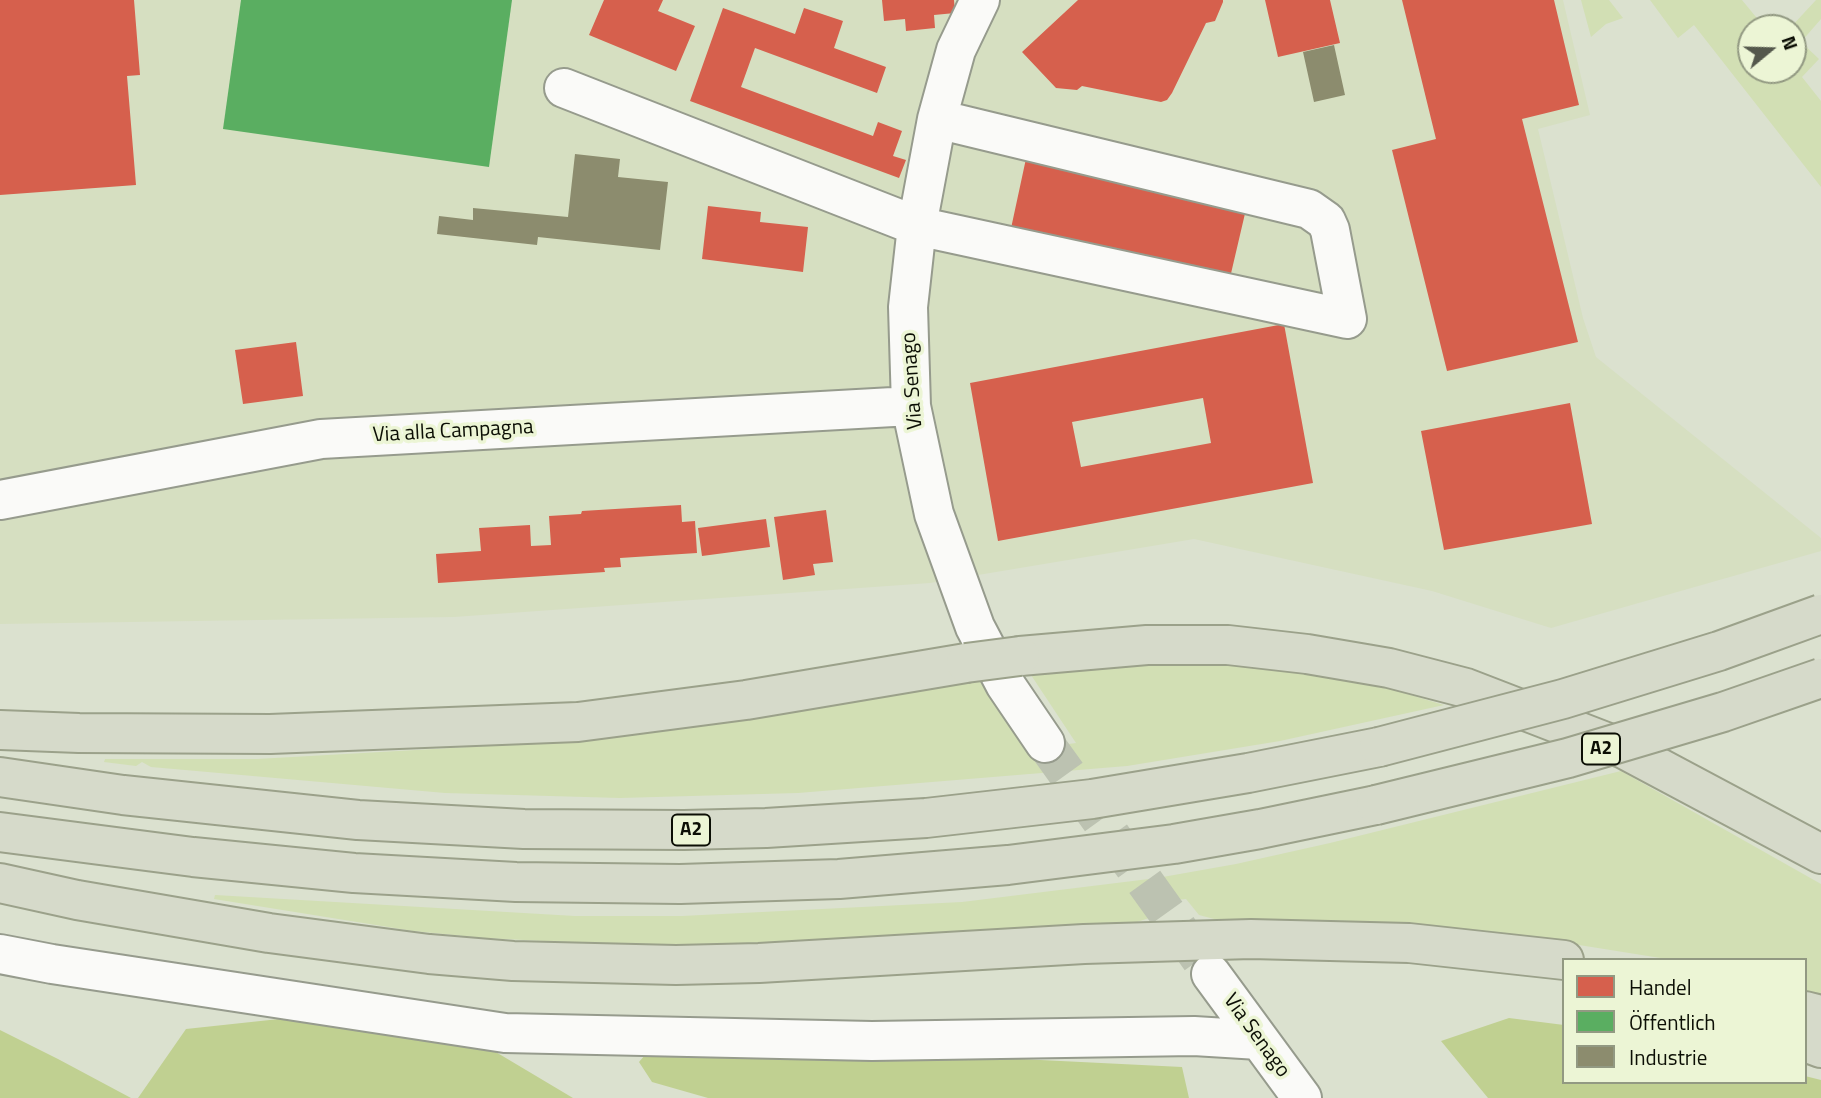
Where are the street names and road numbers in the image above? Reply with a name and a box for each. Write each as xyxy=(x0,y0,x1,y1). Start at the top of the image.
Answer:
street label: Via Senago xyxy=(897,331,929,431)
street label: Via alla Campagna xyxy=(372,415,534,449)
road number: A2 xyxy=(1582,734,1620,764)
road number: A2 xyxy=(672,814,710,846)
street label: Via Senago xyxy=(1217,989,1295,1083)

